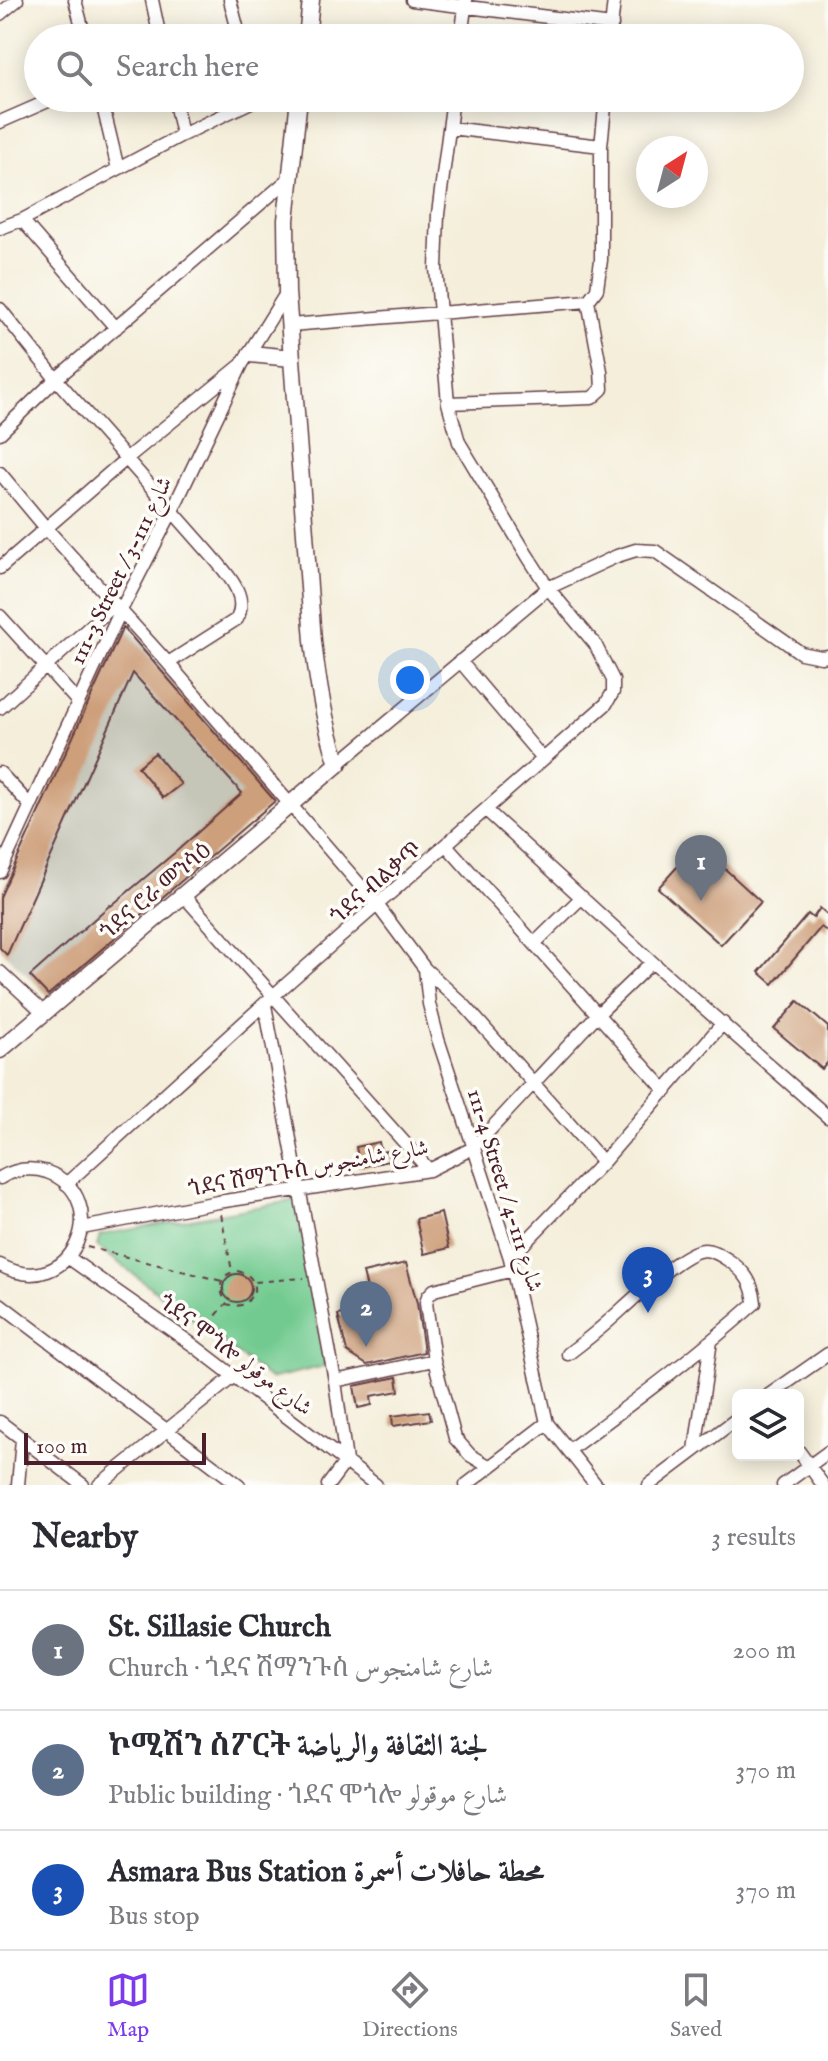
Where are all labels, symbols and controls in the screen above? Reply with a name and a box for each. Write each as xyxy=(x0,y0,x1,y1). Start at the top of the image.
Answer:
search box xyxy=(24,24,804,112)
icon: search xyxy=(52,46,96,90)
text: Search here xyxy=(116,49,259,87)
north arrow xyxy=(636,136,708,208)
street label: 111-3 Street / شارع 111-3 xyxy=(64,472,182,671)
your location xyxy=(390,660,430,700)
pin: 1 xyxy=(675,835,727,901)
street label: ጎደና ብልቃጥ xyxy=(325,836,428,931)
street label: ጎደና ሮራ መንሳዕ xyxy=(95,837,218,946)
street label: 111-4 Street / شارع 111-4 xyxy=(457,1086,548,1296)
street label: ጎደና ሽማንጉስ شارع شامنجوس xyxy=(186,1134,431,1207)
pin: 3 xyxy=(622,1247,674,1313)
pin: 2 xyxy=(340,1281,392,1347)
street label: ጎደና ሞጎሎ شارع موقولو xyxy=(151,1289,317,1425)
map controls xyxy=(732,1389,804,1461)
button: layers xyxy=(732,1389,804,1461)
scale bar xyxy=(24,1429,206,1465)
text: 100 m xyxy=(36,1433,88,1461)
text: Nearby xyxy=(32,1516,138,1559)
text: 3 results xyxy=(711,1521,796,1554)
text: St. Sillasie Church xyxy=(108,1609,331,1647)
text: 1 xyxy=(53,1634,63,1667)
text: 200 m xyxy=(732,1634,796,1667)
text: Church · ጎደና ሽማንጉስ شارع شامنجوس xyxy=(108,1652,493,1685)
text: ኮሚሽን ስፖርት لجنة الثقافة والرياضة xyxy=(108,1728,487,1766)
text: 2 xyxy=(52,1754,64,1787)
text: 370 m xyxy=(736,1754,796,1787)
text: Public building · ጎደና ሞጎሎ شارع موقولو xyxy=(108,1779,507,1812)
text: Asmara Bus Station محطة حافلات أسمرة xyxy=(108,1854,544,1892)
text: 3 xyxy=(53,1874,63,1907)
text: 370 m xyxy=(736,1874,796,1907)
text: Bus stop xyxy=(108,1900,200,1933)
tab: Map xyxy=(106,1968,150,2044)
tab: Directions xyxy=(362,1968,458,2044)
tab: Saved xyxy=(670,1968,722,2044)

